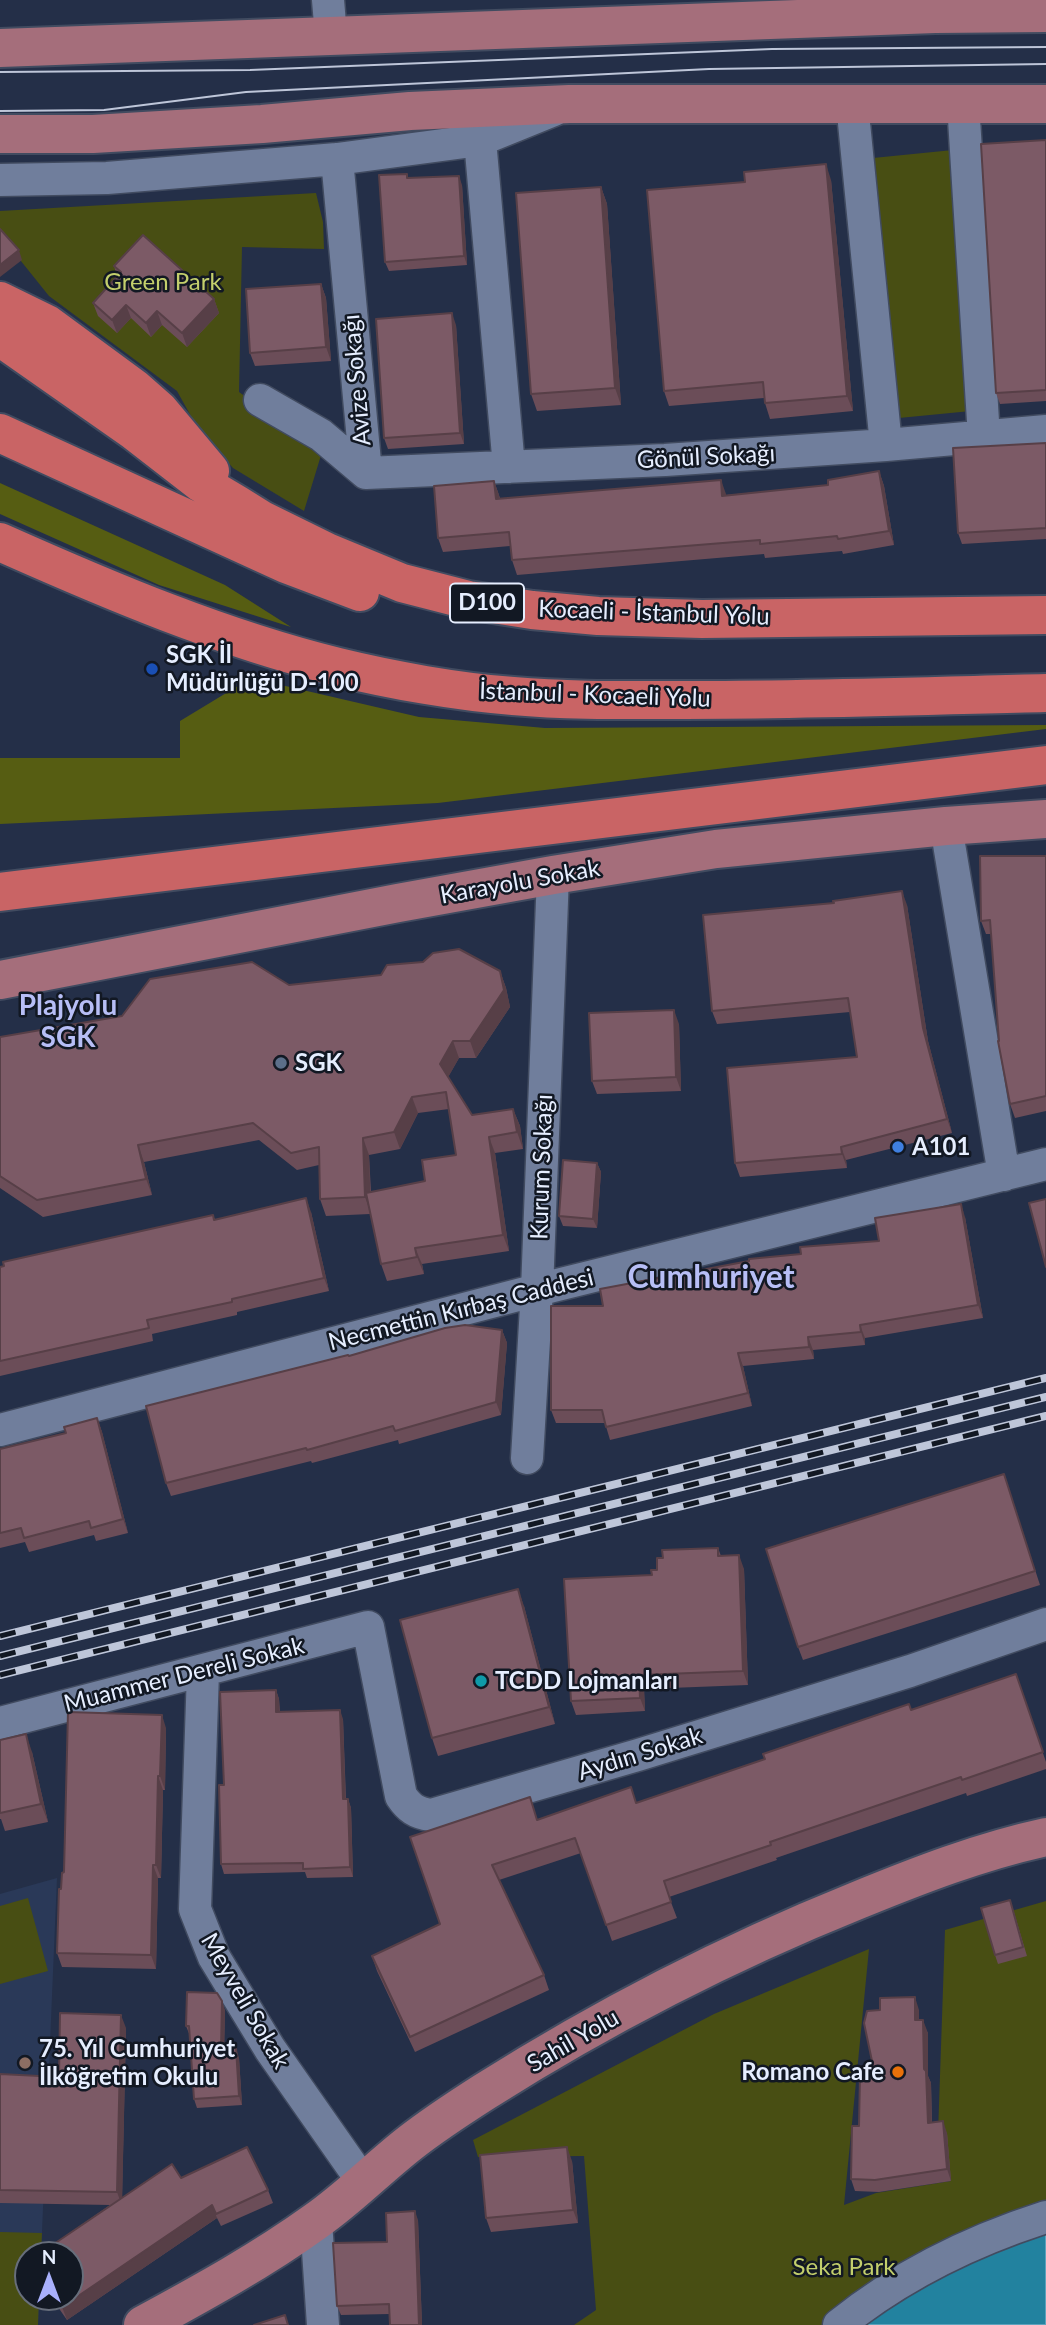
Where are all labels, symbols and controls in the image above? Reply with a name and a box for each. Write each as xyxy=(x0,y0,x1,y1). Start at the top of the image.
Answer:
park label: Green Park xyxy=(104,268,222,296)
street label: Avize Sokağı xyxy=(337,313,377,447)
street label: Gönül Sokağı xyxy=(636,439,776,475)
road number: D100 xyxy=(450,583,524,622)
street label: Kocaeli - İstanbul Yolu xyxy=(538,595,770,631)
place label: SGK İl Müdürlüğü D-100 xyxy=(166,641,359,697)
marker: SGK İl Müdürlüğü D-100 xyxy=(144,661,160,677)
street label: İstanbul - Kocaeli Yolu xyxy=(479,677,711,713)
street label: Karayolu Sokak xyxy=(438,854,602,910)
district label: Plajyolu SGK xyxy=(19,989,117,1055)
place label: SGK xyxy=(295,1049,342,1077)
marker: SGK xyxy=(273,1055,289,1071)
street label: Kurum Sokağı xyxy=(525,1094,559,1240)
place label: A101 xyxy=(912,1133,970,1161)
marker: A101 xyxy=(890,1139,906,1155)
district label: Cumhuriyet xyxy=(627,1259,795,1297)
street label: Necmettin Kırbaş Caddesi xyxy=(325,1263,597,1357)
street label: Muammer Dereli Sokak xyxy=(61,1631,307,1719)
place label: TCDD Lojmanları xyxy=(495,1667,678,1695)
marker: TCDD Lojmanları xyxy=(473,1673,489,1689)
street label: Aydın Sokak xyxy=(574,1721,706,1787)
street label: Meyveli Sokak xyxy=(195,1928,295,2074)
street label: Sahil Yolu xyxy=(522,2003,624,2079)
place label: 75. Yıl Cumhuriyet İlköğretim Okulu xyxy=(39,2035,235,2091)
marker: 75. Yıl Cumhuriyet İlköğretim Okulu xyxy=(17,2055,33,2071)
place label: Romano Cafe xyxy=(741,2058,884,2086)
marker: Romano Cafe xyxy=(890,2064,906,2080)
north arrow xyxy=(14,2241,84,2311)
text: N xyxy=(42,2245,56,2268)
park label: Seka Park xyxy=(793,2253,895,2281)

